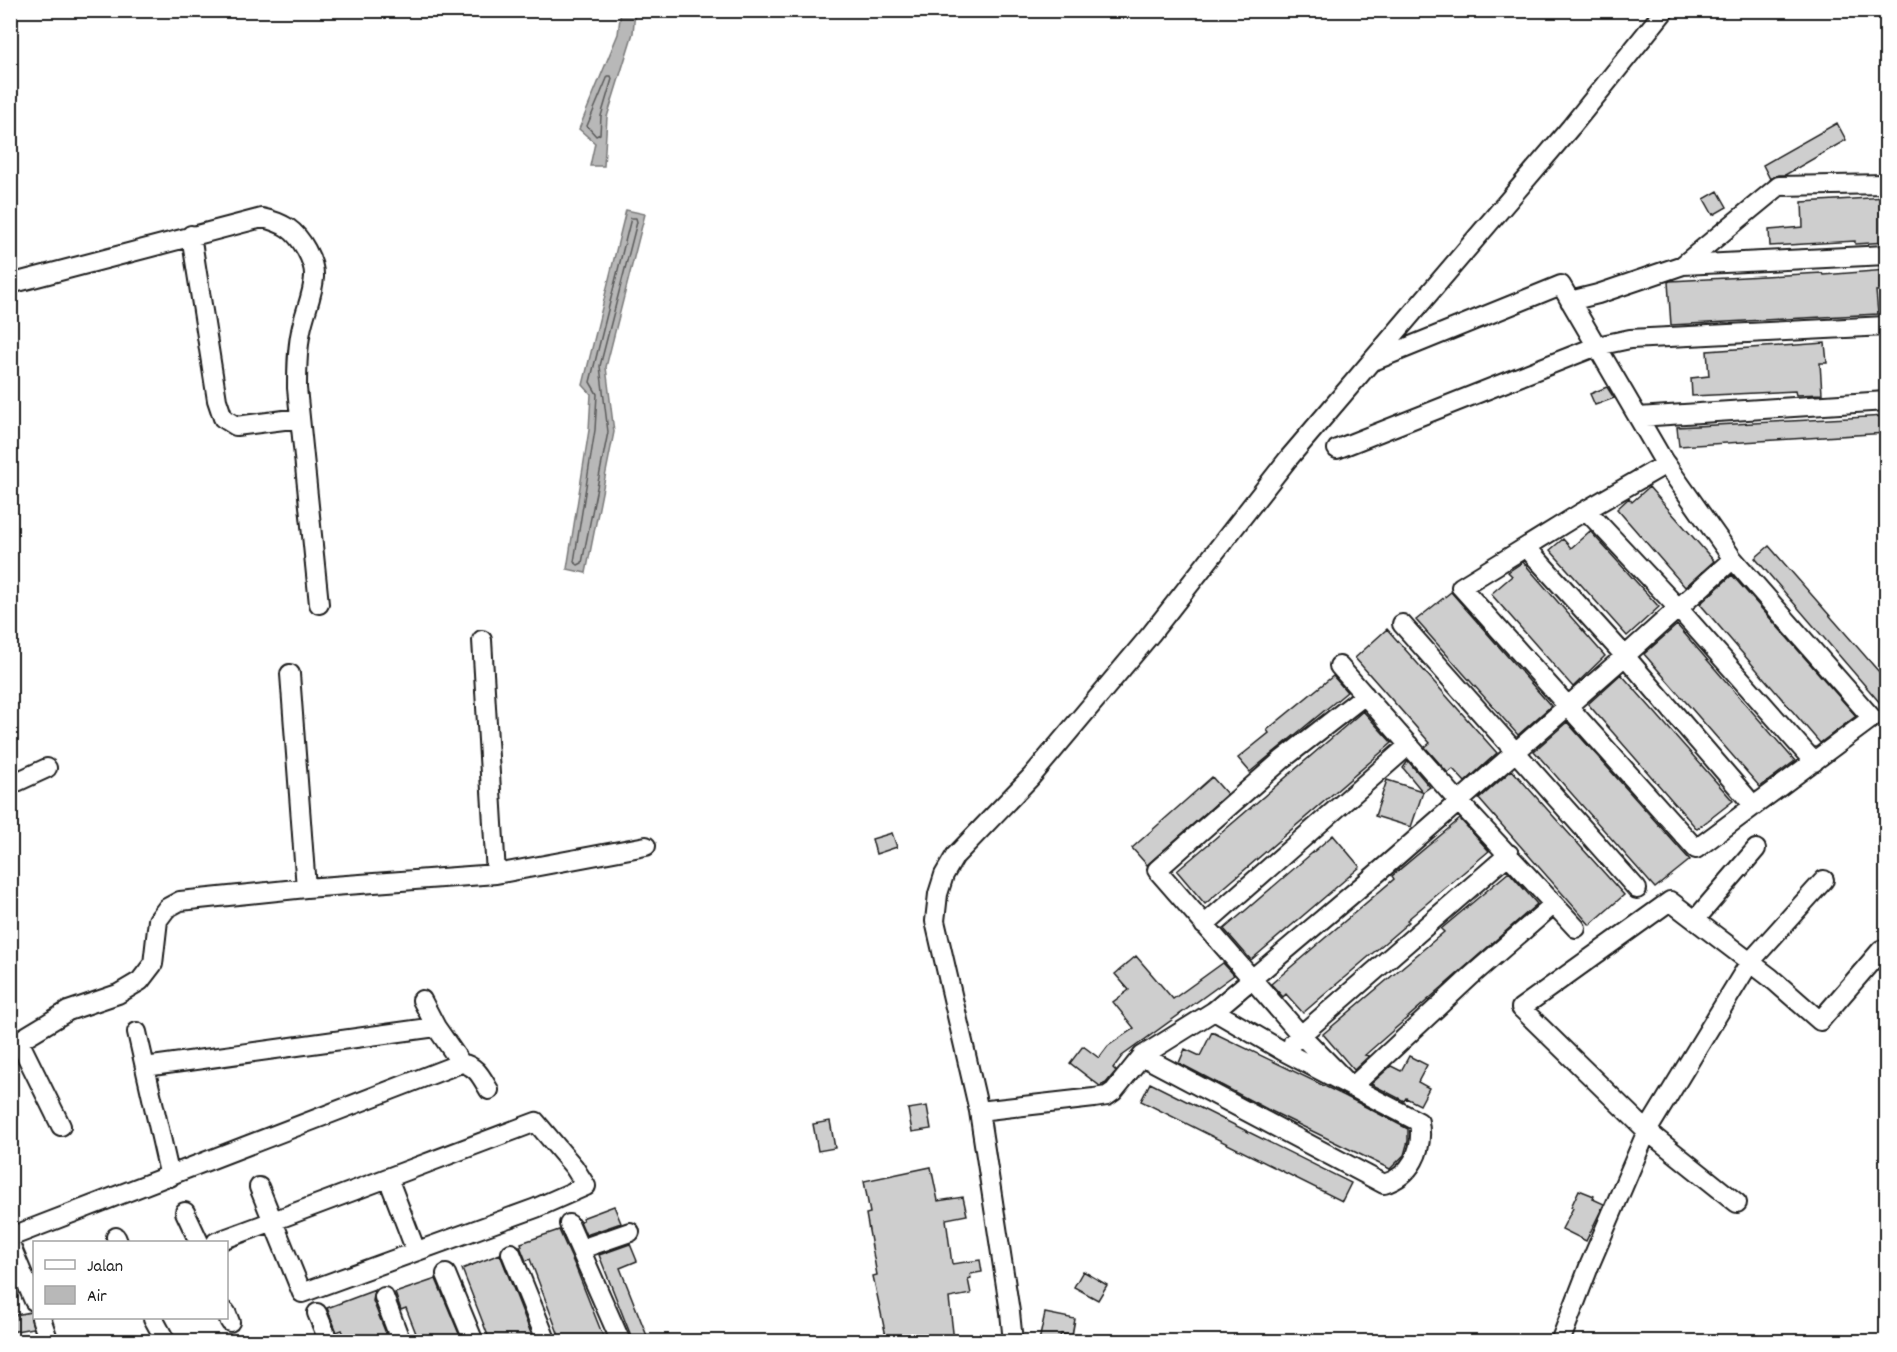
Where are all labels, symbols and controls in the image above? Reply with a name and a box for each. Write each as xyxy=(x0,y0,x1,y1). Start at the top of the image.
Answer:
legend xyxy=(33,1241,228,1319)
text: Jalan xyxy=(87,1255,123,1280)
text: Air xyxy=(87,1285,107,1310)

